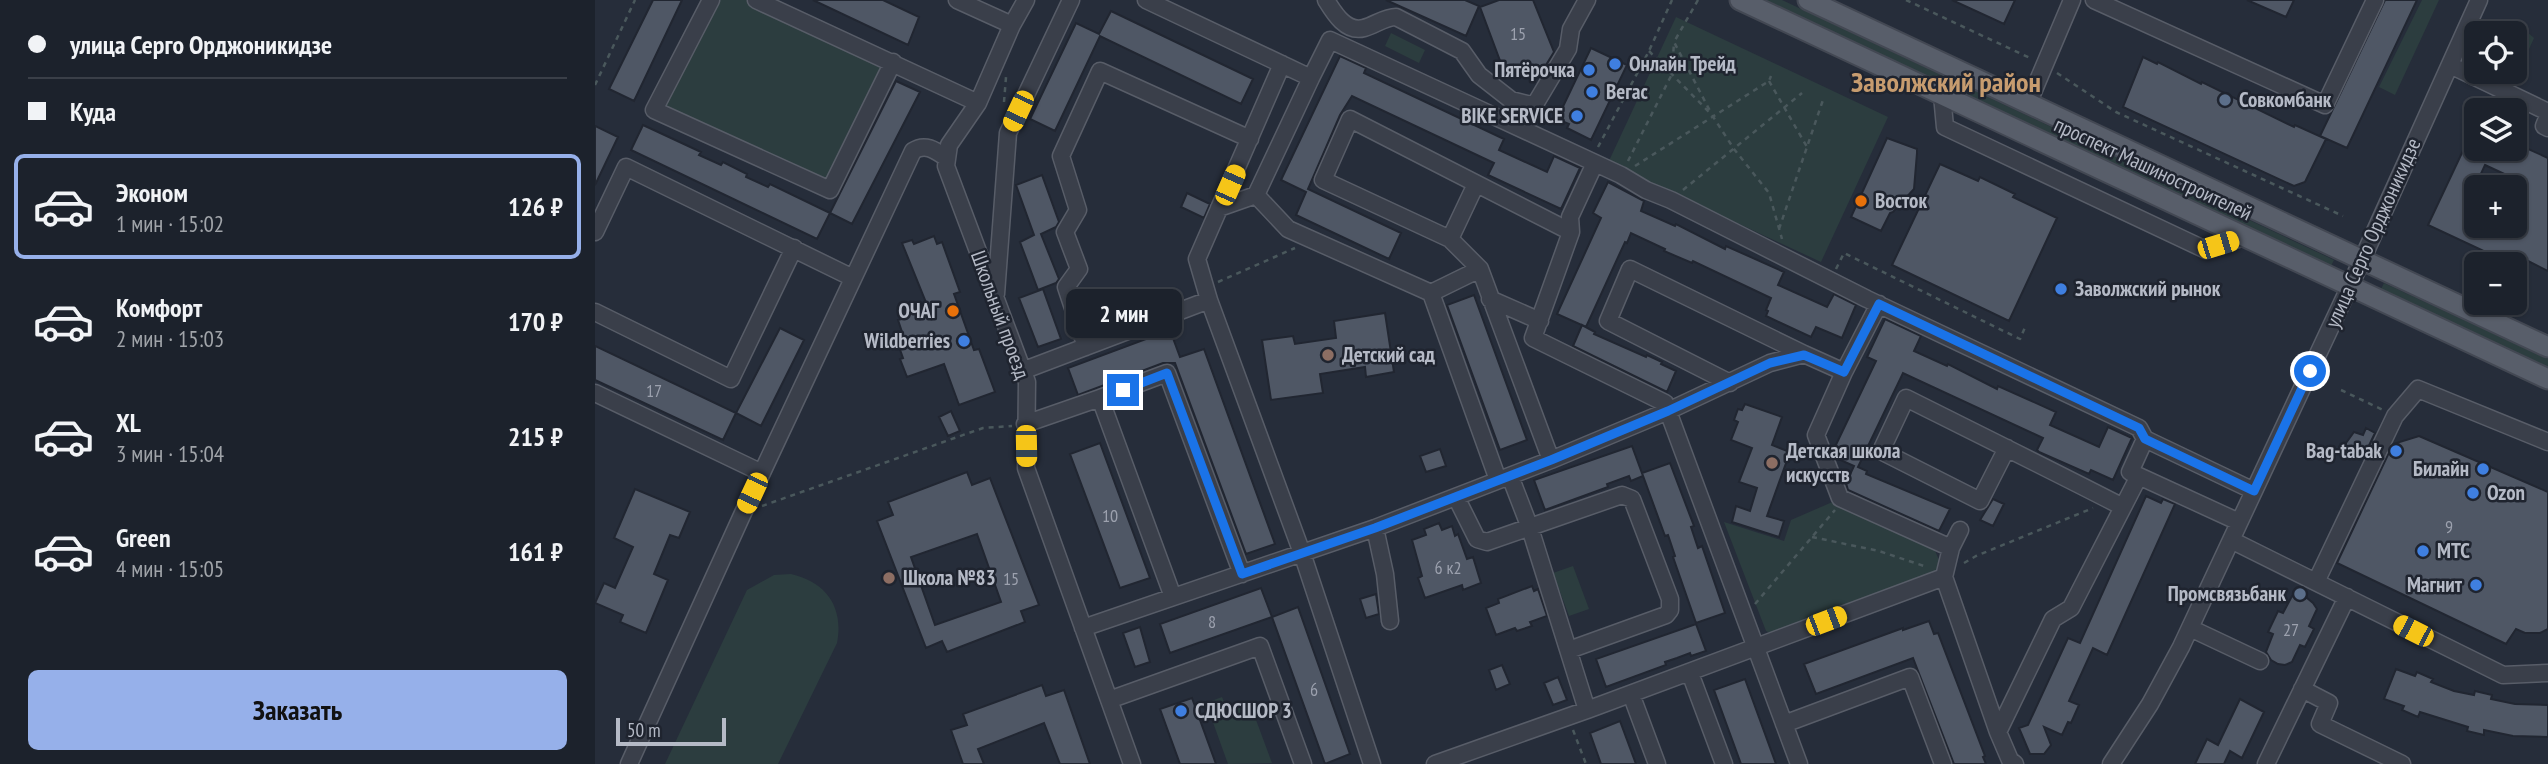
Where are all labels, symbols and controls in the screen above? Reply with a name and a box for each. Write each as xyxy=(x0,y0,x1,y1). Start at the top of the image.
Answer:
map controls xyxy=(2464,21,2527,315)
button: locate xyxy=(2464,21,2527,84)
house number: 15 xyxy=(1510,22,1526,45)
text: улица Серго Орджоникидзе xyxy=(70,28,332,61)
place label: Онлайн Трейд xyxy=(1629,50,1736,77)
place label: Пятёрочка xyxy=(1494,56,1575,83)
marker: Онлайн Трейд xyxy=(1607,56,1623,72)
marker: Пятёрочка xyxy=(1581,62,1597,78)
district label: Заволжский район xyxy=(1851,63,2041,100)
place label: Вегас xyxy=(1606,78,1648,105)
marker: Вегас xyxy=(1584,84,1600,100)
place label: Совкомбанк xyxy=(2239,86,2332,113)
car xyxy=(1000,88,1037,134)
marker: Совкомбанк xyxy=(2217,92,2233,108)
text: Куда xyxy=(70,95,116,128)
button: layers xyxy=(2464,98,2527,161)
place label: BIKE SERVICE xyxy=(1461,102,1563,129)
marker: BIKE SERVICE xyxy=(1569,108,1585,124)
street label: проспект Машиностроителей xyxy=(2050,111,2257,226)
street label: улица Серго Орджоникидзе xyxy=(2319,134,2427,332)
car xyxy=(1212,162,1249,208)
icon: car xyxy=(32,175,95,238)
button: + xyxy=(2464,175,2527,238)
text: Эконом xyxy=(116,176,188,209)
place label: Восток xyxy=(1875,187,1927,214)
text: 126 ₽ xyxy=(508,190,563,223)
marker: Восток xyxy=(1853,193,1869,209)
text: 1 мин · 15:02 xyxy=(116,209,224,238)
car xyxy=(2195,229,2242,261)
street label: Школьный проезд xyxy=(965,247,1036,383)
button: − xyxy=(2464,252,2527,315)
place label: Заволжский рынок xyxy=(2075,275,2221,302)
marker: Заволжский рынок xyxy=(2053,281,2069,297)
callout: 2 мин xyxy=(1065,288,1181,338)
icon: car xyxy=(32,290,95,353)
text: Комфорт xyxy=(116,291,202,324)
place label: ОЧАГ xyxy=(898,297,940,324)
text: 2 мин xyxy=(1099,299,1149,328)
marker: ОЧАГ xyxy=(945,303,961,319)
text: 170 ₽ xyxy=(508,305,563,338)
text: 2 мин · 15:03 xyxy=(116,324,224,353)
place label: Wildberries xyxy=(863,327,950,354)
marker: Wildberries xyxy=(956,333,972,349)
place label: Детский сад xyxy=(1342,341,1435,368)
marker: Детский сад xyxy=(1320,347,1336,363)
route start xyxy=(2294,355,2326,387)
route end xyxy=(1107,374,1139,406)
house number: 17 xyxy=(646,379,662,402)
icon: car xyxy=(32,405,95,468)
text: XL xyxy=(116,406,141,439)
text: 215 ₽ xyxy=(508,420,563,453)
car xyxy=(1016,425,1037,467)
place label: Детская школа искусств xyxy=(1786,437,1901,488)
place label: Bag-tabak xyxy=(2306,437,2382,464)
text: 3 мин · 15:04 xyxy=(116,439,224,468)
marker: Bag-tabak xyxy=(2388,443,2404,459)
marker: Детская школа искусств xyxy=(1764,455,1780,471)
place label: Билайн xyxy=(2413,455,2469,482)
marker: Билайн xyxy=(2475,461,2491,477)
car xyxy=(734,470,771,516)
place label: Ozon xyxy=(2487,479,2525,506)
marker: Ozon xyxy=(2465,485,2481,501)
house number: 10 xyxy=(1102,504,1118,527)
house number: 9 xyxy=(2445,515,2453,538)
icon: car xyxy=(32,520,95,583)
text: Green xyxy=(116,521,171,554)
text: 161 ₽ xyxy=(508,535,563,568)
place label: МТС xyxy=(2437,537,2470,564)
marker: МТС xyxy=(2415,543,2431,559)
text: 4 мин · 15:05 xyxy=(116,554,224,583)
house number: 6 к2 xyxy=(1435,556,1461,579)
place label: Школа №83 xyxy=(903,564,996,591)
house number: 15 xyxy=(1003,567,1019,590)
marker: Школа №83 xyxy=(881,570,897,586)
place label: Магнит xyxy=(2407,571,2463,598)
marker: Магнит xyxy=(2468,577,2484,593)
place label: Промсвязьбанк xyxy=(2168,580,2286,607)
marker: Промсвязьбанк xyxy=(2292,586,2308,602)
car xyxy=(1803,604,1850,638)
house number: 8 xyxy=(1208,610,1216,633)
car xyxy=(2390,612,2437,650)
house number: 27 xyxy=(2283,618,2299,641)
button: Заказать xyxy=(28,670,567,750)
house number: 6 xyxy=(1310,678,1318,701)
place label: СДЮСШОР 3 xyxy=(1195,697,1292,724)
marker: СДЮСШОР 3 xyxy=(1173,703,1189,719)
scale bar xyxy=(616,715,726,747)
text: 50 m xyxy=(627,718,661,742)

